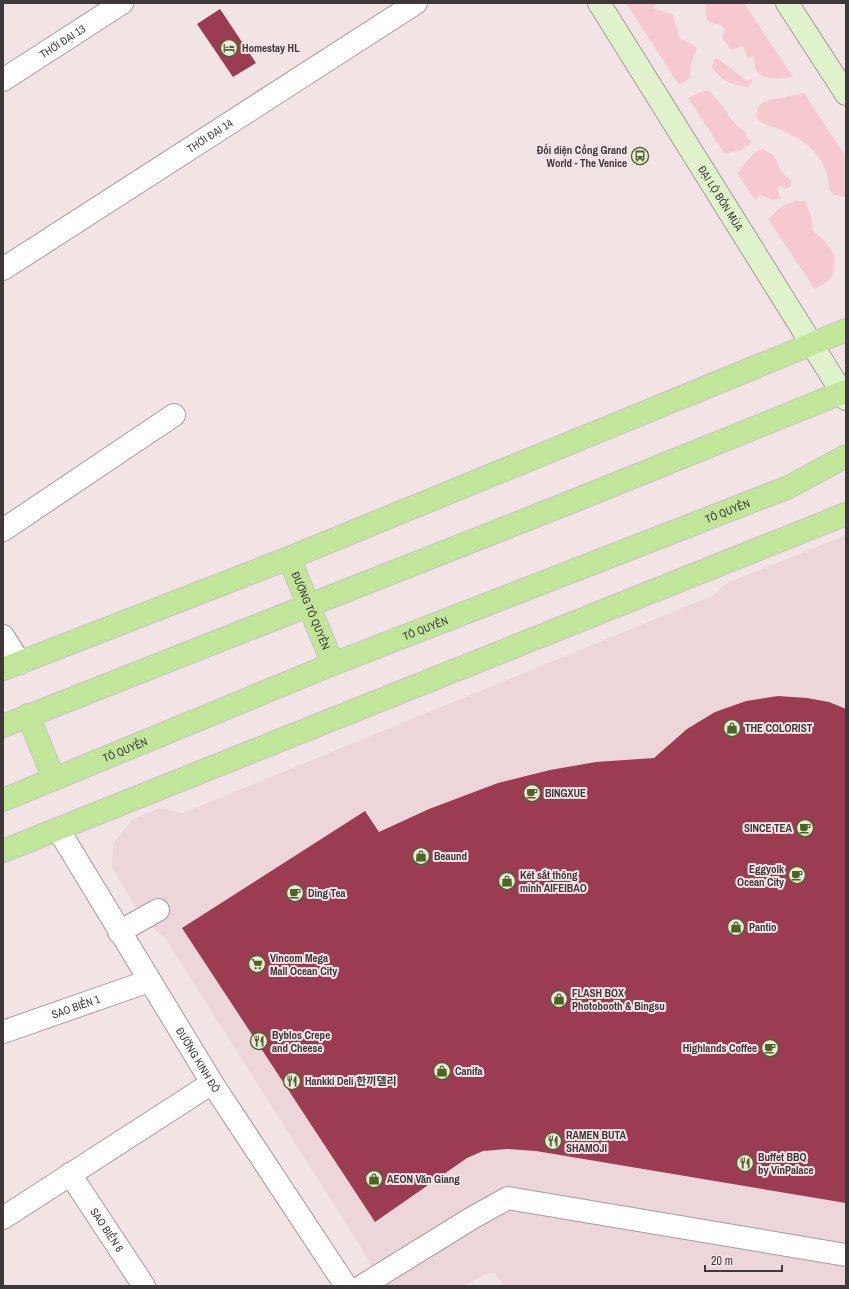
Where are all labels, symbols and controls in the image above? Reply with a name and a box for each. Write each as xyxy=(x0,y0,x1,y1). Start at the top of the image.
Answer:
street label: THỜI ĐẠI 13 xyxy=(37,21,88,61)
hotel icon: Homestay HL xyxy=(219,38,239,58)
place label: Homestay HL xyxy=(242,41,300,55)
street label: THỜI ĐẠI 14 xyxy=(184,116,235,156)
place label: Đối diện Cổng Grand World - The Venice xyxy=(537,143,627,170)
bus stop icon: Đối diện Cổng Grand World - The Venice xyxy=(630,146,650,166)
street label: ĐẠI LỘ BỐN MÙA xyxy=(695,163,747,234)
street label: TÔ QUYỀN xyxy=(703,496,752,526)
street label: ĐƯỜNG TÔ QUYỀN xyxy=(288,570,333,652)
street label: TÔ QUYỀN xyxy=(401,613,450,643)
shop icon: THE COLORIST xyxy=(722,718,742,738)
place label: THE COLORIST xyxy=(745,721,813,735)
street label: TÔ QUYỀN xyxy=(101,734,149,765)
cafe icon: BINGXUE xyxy=(522,783,542,803)
place label: BINGXUE xyxy=(545,786,586,800)
cafe icon: SINCE TEA xyxy=(795,818,815,838)
place label: SINCE TEA xyxy=(744,821,792,835)
shop icon: Beaund xyxy=(411,846,431,866)
place label: Beaund xyxy=(434,849,467,863)
place label: Eggyolk Ocean City xyxy=(737,862,785,889)
cafe icon: Eggyolk Ocean City xyxy=(787,865,807,885)
place label: Két sắt thông minh AIFEIBAO xyxy=(520,868,587,895)
shop icon: Két sắt thông minh AIFEIBAO xyxy=(497,871,517,891)
cafe icon: Ding Tea xyxy=(285,883,305,903)
place label: Ding Tea xyxy=(308,886,345,900)
shop icon: Pantio xyxy=(726,917,746,937)
place label: Pantio xyxy=(749,920,777,934)
place label: Vincom Mega Mall Ocean City xyxy=(270,951,337,978)
supermarket icon: Vincom Mega Mall Ocean City xyxy=(247,954,267,974)
place label: FLASH BOX Photobooth & Bingsu xyxy=(572,986,665,1013)
shop icon: FLASH BOX Photobooth & Bingsu xyxy=(549,989,569,1009)
street label: SAO BIỂN 1 xyxy=(50,992,102,1022)
street label: ĐƯỜNG KINH ĐÔ xyxy=(173,1025,223,1095)
place label: Byblos Crepe and Cheese xyxy=(272,1028,330,1055)
restaurant icon: Byblos Crepe and Cheese xyxy=(249,1031,269,1051)
cafe icon: Highlands Coffee xyxy=(760,1038,780,1058)
place label: Highlands Coffee xyxy=(683,1041,757,1055)
shop icon: Canifa xyxy=(432,1061,452,1081)
place label: Canifa xyxy=(455,1064,483,1078)
restaurant icon: Hankki Deli 한끼델리 xyxy=(282,1071,302,1091)
place label: Hankki Deli 한끼델리 xyxy=(305,1074,397,1088)
place label: RAMEN BUTA SHAMOJI xyxy=(566,1128,626,1155)
restaurant icon: RAMEN BUTA SHAMOJI xyxy=(543,1131,563,1151)
place label: Buffet BBQ by VinPalace xyxy=(758,1150,814,1177)
restaurant icon: Buffet BBQ by VinPalace xyxy=(735,1153,755,1173)
shop icon: AEON Văn Giang xyxy=(364,1169,384,1189)
place label: AEON Văn Giang xyxy=(387,1172,460,1186)
street label: SAO BIỂN 6 xyxy=(87,1205,127,1255)
scale bar xyxy=(705,1247,782,1273)
text: 20 m xyxy=(711,1253,733,1269)

